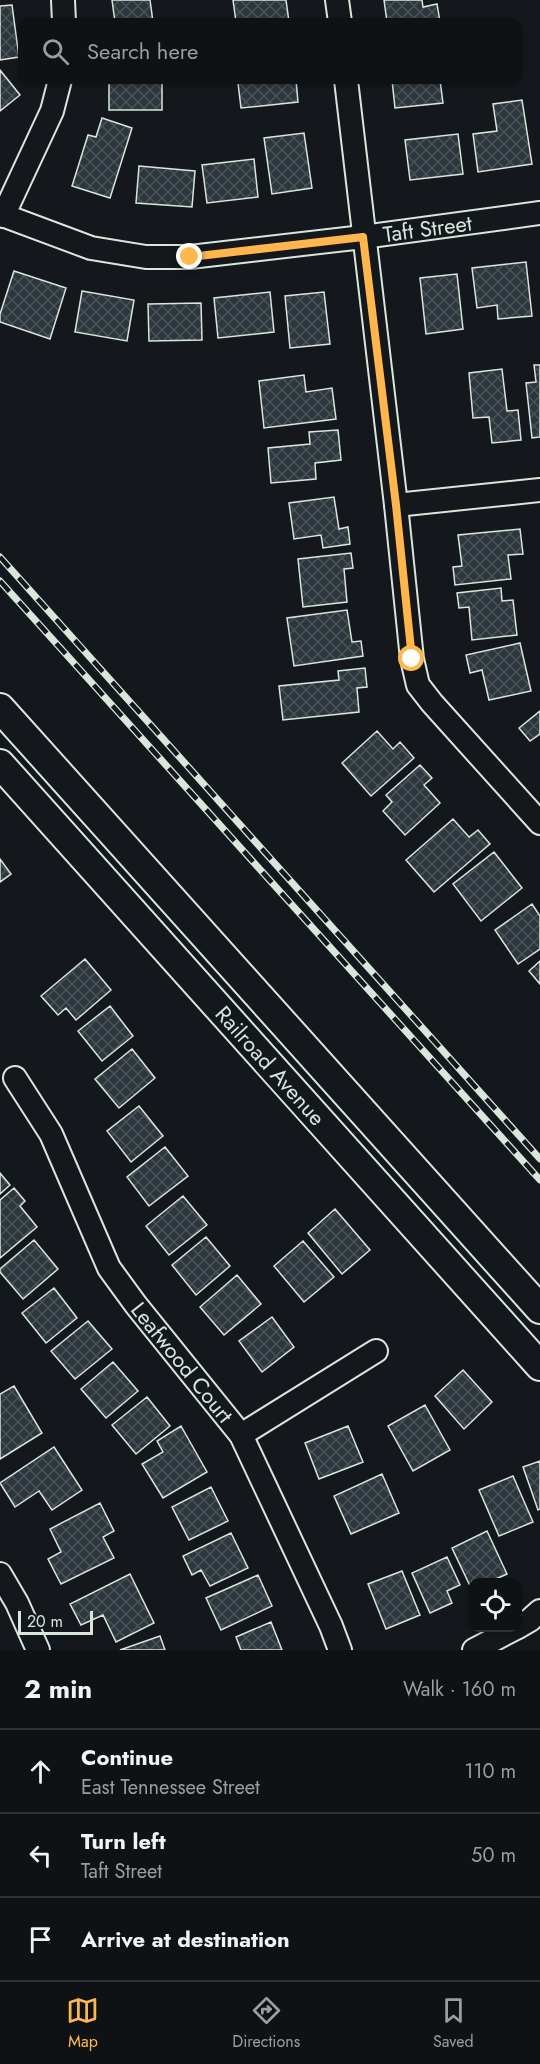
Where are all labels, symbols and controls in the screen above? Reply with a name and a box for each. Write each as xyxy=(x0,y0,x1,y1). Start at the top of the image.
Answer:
search box xyxy=(18,18,522,84)
icon: search xyxy=(39,35,72,68)
text: Search here xyxy=(87,35,198,67)
street label: Taft Street xyxy=(381,206,475,250)
route end xyxy=(176,243,202,269)
route start xyxy=(398,645,424,671)
street label: Railroad Avenue xyxy=(208,998,333,1132)
street label: Leafwood Court xyxy=(123,1295,241,1430)
map controls xyxy=(468,1578,522,1632)
button: locate xyxy=(468,1578,522,1632)
scale bar xyxy=(18,1608,93,1636)
text: 20 m xyxy=(27,1610,63,1633)
text: 2 min xyxy=(24,1670,92,1708)
text: Walk · 160 m xyxy=(403,1675,516,1704)
text: Continue xyxy=(81,1741,173,1773)
icon: ahead xyxy=(24,1755,57,1788)
text: 110 m xyxy=(464,1757,516,1786)
text: East Tennessee Street xyxy=(81,1773,260,1802)
text: Turn left xyxy=(81,1825,166,1857)
icon: left xyxy=(24,1839,57,1872)
text: 50 m xyxy=(471,1841,516,1870)
text: Taft Street xyxy=(81,1857,162,1886)
icon: arrive xyxy=(24,1923,57,1956)
text: Arrive at destination xyxy=(81,1923,290,1955)
tab: Map xyxy=(66,1994,99,2053)
tab: Directions xyxy=(232,1994,300,2053)
tab: Saved xyxy=(433,1994,474,2053)

